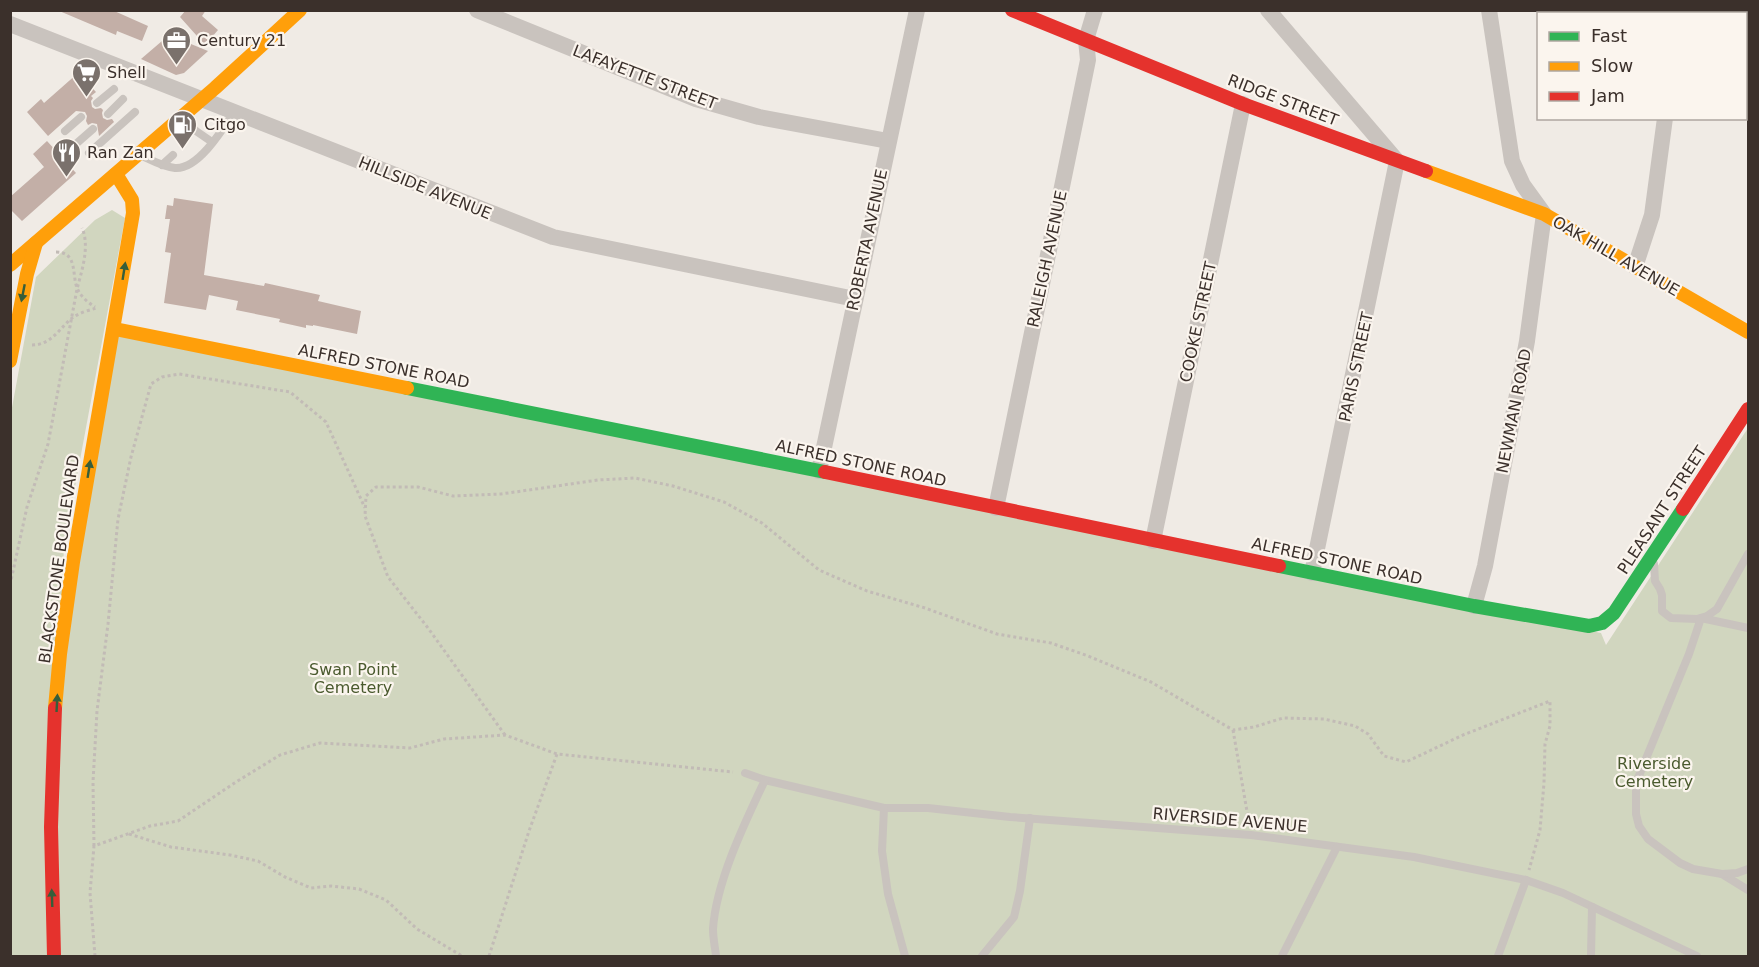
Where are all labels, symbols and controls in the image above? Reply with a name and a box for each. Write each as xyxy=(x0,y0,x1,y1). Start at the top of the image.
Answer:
legend xyxy=(1537,12,1747,120)
office icon: Century 21 xyxy=(160,24,192,66)
text: Fast xyxy=(1591,25,1627,46)
place label: Century 21 xyxy=(197,31,286,50)
street label: LAFAYETTE STREET xyxy=(570,41,720,113)
text: Slow xyxy=(1591,55,1633,76)
supermarket icon: Shell xyxy=(70,56,102,98)
place label: Shell xyxy=(107,63,146,82)
street label: RIDGE STREET xyxy=(1225,70,1341,130)
text: Jam xyxy=(1590,85,1625,106)
fuel station icon: Citgo xyxy=(167,108,199,150)
place label: Citgo xyxy=(204,115,246,134)
restaurant icon: Ran Zan xyxy=(50,136,82,178)
place label: Ran Zan xyxy=(87,143,154,162)
street label: HILLSIDE AVENUE xyxy=(356,153,494,223)
street label: ROBERTA AVENUE xyxy=(843,168,891,312)
street label: RALEIGH AVENUE xyxy=(1023,189,1071,329)
street label: OAK HILL AVENUE xyxy=(1549,212,1683,300)
street label: COOKE STREET xyxy=(1176,260,1220,384)
one-way arrow xyxy=(119,262,128,281)
one-way arrow xyxy=(18,284,28,302)
street label: PARIS STREET xyxy=(1335,310,1377,424)
street label: ALFRED STONE ROAD xyxy=(297,340,471,392)
street label: NEWMAN ROAD xyxy=(1493,347,1535,475)
street label: ALFRED STONE ROAD xyxy=(774,436,948,490)
street label: PLEASANT STREET xyxy=(1613,442,1711,578)
street label: BLACKSTONE BOULEVARD xyxy=(35,453,83,665)
one-way arrow xyxy=(85,459,94,478)
street label: ALFRED STONE ROAD xyxy=(1250,534,1424,588)
park label: Swan Point Cemetery xyxy=(309,660,397,697)
one-way arrow xyxy=(52,694,61,713)
park label: Riverside Cemetery xyxy=(1615,754,1693,791)
street label: RIVERSIDE AVENUE xyxy=(1152,804,1308,836)
one-way arrow xyxy=(47,889,56,908)

